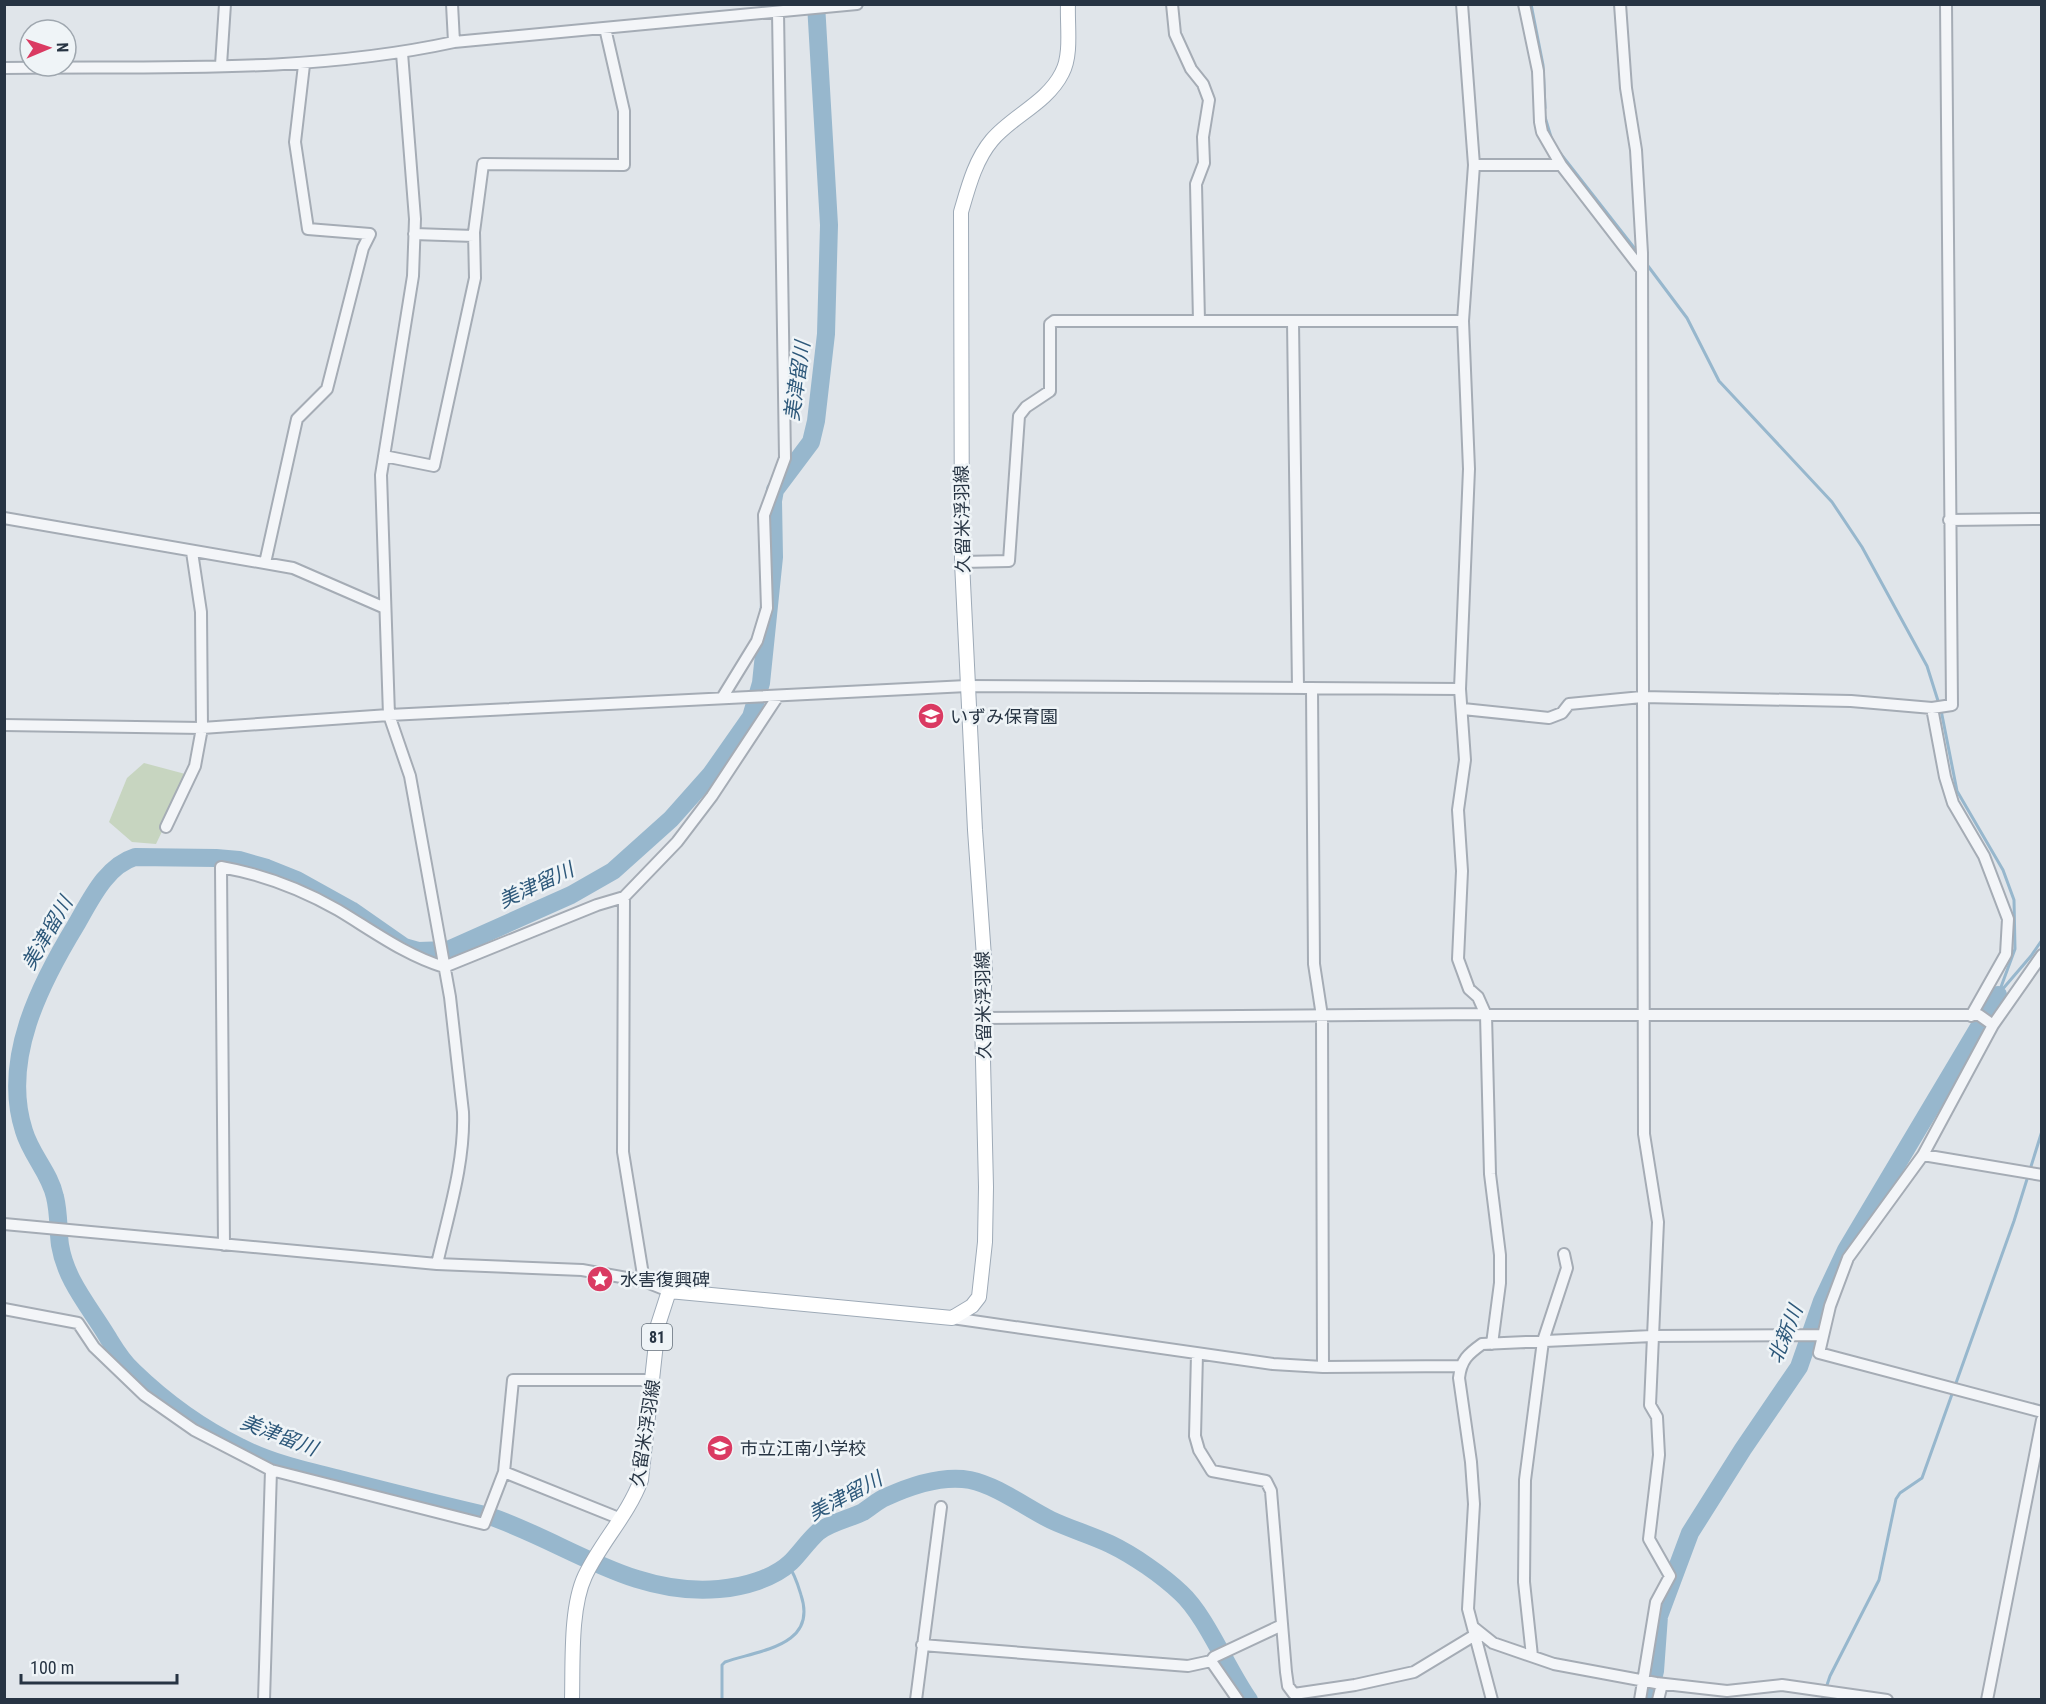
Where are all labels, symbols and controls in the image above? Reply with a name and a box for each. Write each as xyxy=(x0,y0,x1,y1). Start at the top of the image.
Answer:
north arrow xyxy=(18,18,78,78)
text: N xyxy=(53,42,72,53)
water label: 美津留川 xyxy=(780,338,815,422)
street label: 久留米浮羽線 xyxy=(951,465,973,573)
school or university icon: いずみ保育園 xyxy=(916,701,946,731)
place label: いずみ保育園 xyxy=(950,706,1058,727)
water label: 美津留川 xyxy=(495,856,579,913)
water label: 美津留川 xyxy=(17,891,78,974)
street label: 久留米浮羽線 xyxy=(972,951,994,1059)
place icon: 水害復興碑 xyxy=(585,1264,615,1294)
place label: 水害復興碑 xyxy=(620,1269,710,1290)
water label: 北新川 xyxy=(1763,1300,1808,1366)
road number: 81 xyxy=(642,1324,672,1350)
street label: 久留米浮羽線 xyxy=(626,1378,664,1488)
water label: 美津留川 xyxy=(237,1409,323,1461)
school or university icon: 市立江南小学校 xyxy=(705,1433,735,1463)
place label: 市立江南小学校 xyxy=(740,1438,866,1459)
water label: 美津留川 xyxy=(804,1466,888,1525)
scale bar xyxy=(21,1647,177,1685)
text: 100 m xyxy=(30,1657,74,1678)

